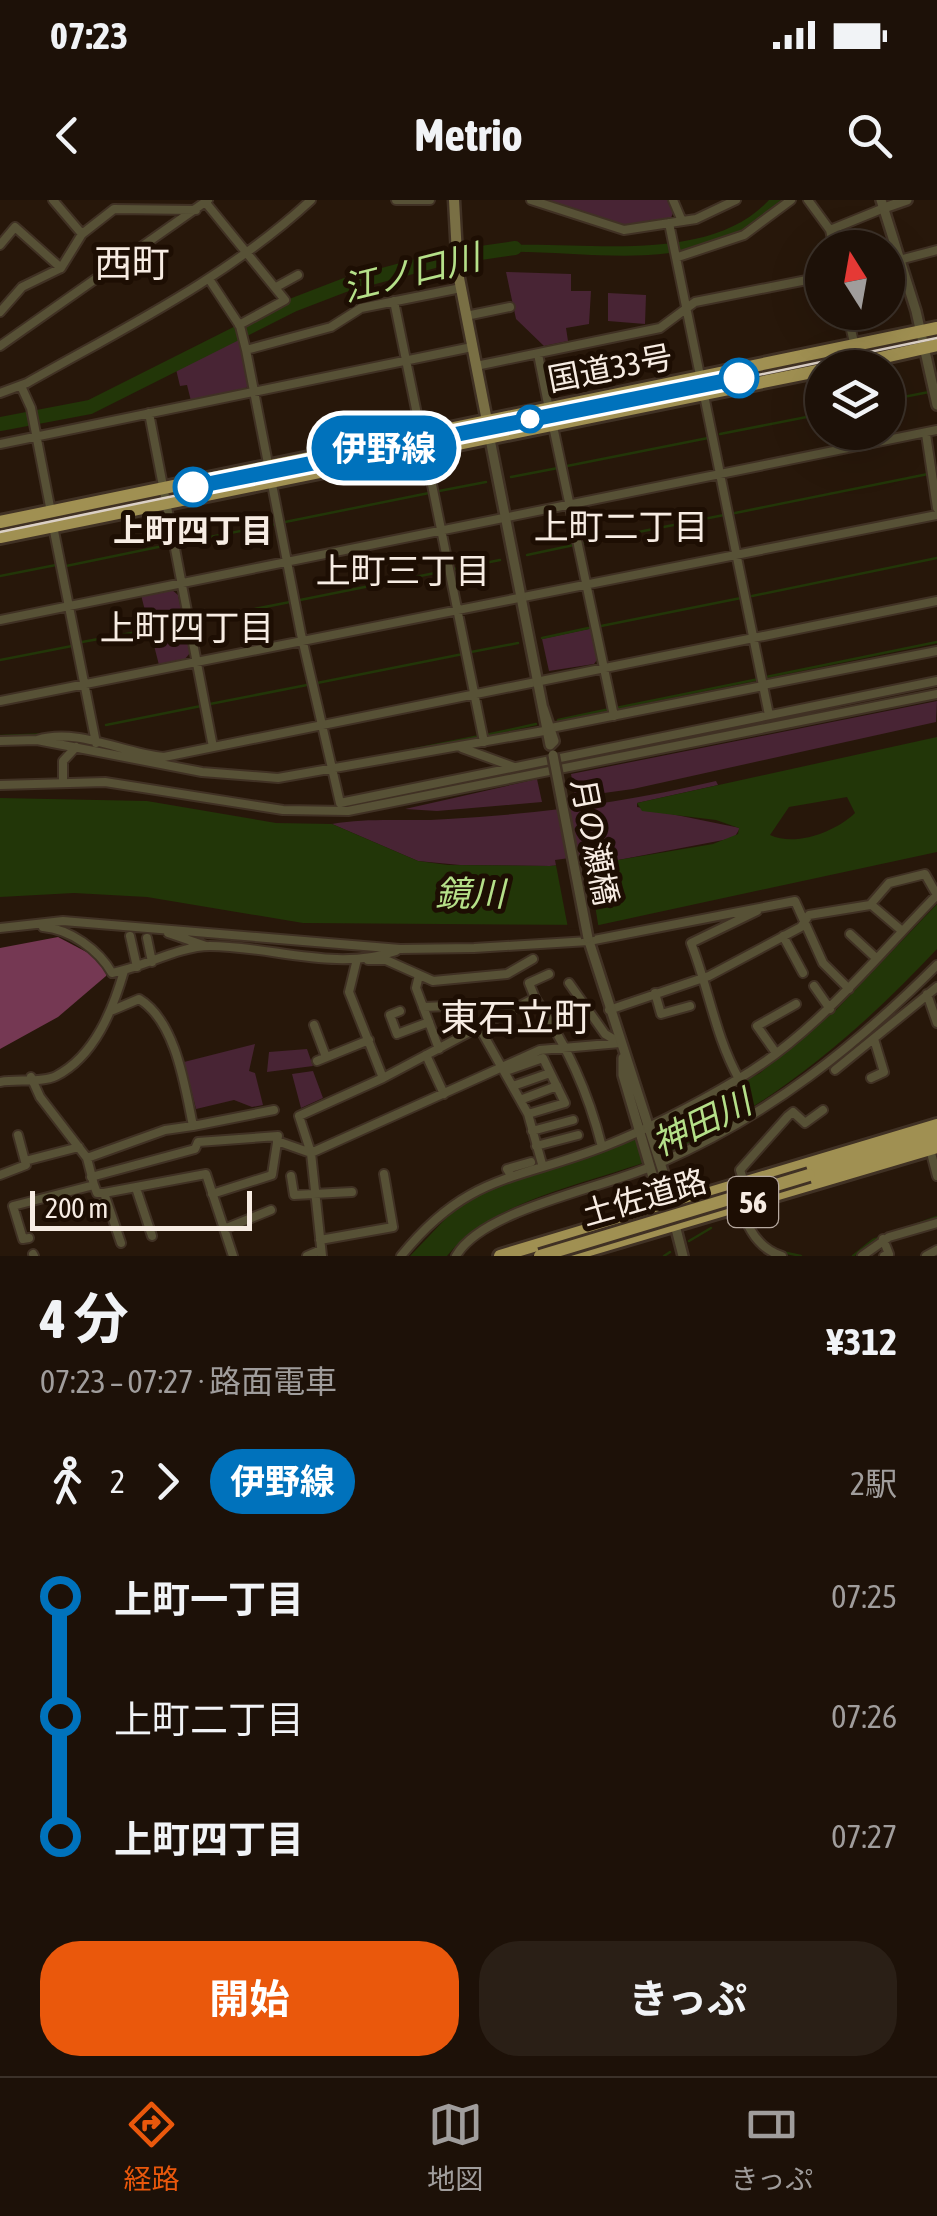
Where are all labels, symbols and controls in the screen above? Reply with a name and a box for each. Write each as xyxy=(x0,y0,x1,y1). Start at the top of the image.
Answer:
text: 07:23 xyxy=(50,14,128,57)
icon: back xyxy=(40,108,95,163)
icon: search xyxy=(842,108,897,163)
text: Metrio xyxy=(414,109,523,161)
north arrow xyxy=(805,230,905,330)
map controls xyxy=(805,230,905,450)
water label: 江ノ口川 xyxy=(338,235,488,308)
district label: 西町 xyxy=(94,242,170,285)
street label: 国道33号 xyxy=(545,338,675,398)
button: layers xyxy=(805,350,905,450)
unlabelled marker xyxy=(720,359,758,397)
unlabelled marker xyxy=(517,406,543,432)
line badge: 伊野線 xyxy=(326,416,442,480)
text: 伊野線 xyxy=(331,428,437,468)
marker: 上町四丁目 xyxy=(174,468,212,506)
district label: 上町二丁目 xyxy=(533,506,709,546)
place label: 上町四丁目 xyxy=(113,512,273,549)
district label: 上町三丁目 xyxy=(315,550,491,590)
district label: 上町四丁目 xyxy=(99,607,275,647)
street label: 月の瀬橋 xyxy=(565,776,625,908)
water label: 鏡川 xyxy=(435,873,509,913)
district label: 東石立町 xyxy=(440,996,592,1039)
water label: 神田川 xyxy=(645,1079,761,1163)
street label: 土佐道路 xyxy=(577,1162,711,1232)
road number: 56 xyxy=(728,1177,778,1227)
scale bar xyxy=(30,1186,252,1230)
text: 200 m xyxy=(45,1192,108,1224)
text: 4 分 xyxy=(40,1287,128,1350)
text: ¥312 xyxy=(827,1320,897,1363)
text: 07:23 – 07:27 · 路面電車 xyxy=(40,1363,337,1400)
icon: walk xyxy=(40,1454,95,1509)
icon: forward xyxy=(140,1454,195,1509)
text: 伊野線 xyxy=(230,1461,335,1501)
text: 2 xyxy=(110,1463,125,1500)
text: 2駅 xyxy=(850,1465,897,1502)
text: 上町一丁目 xyxy=(114,1578,304,1621)
text: 07:25 xyxy=(831,1578,897,1615)
text: 上町二丁目 xyxy=(114,1698,304,1741)
text: 07:26 xyxy=(831,1698,897,1735)
text: 上町四丁目 xyxy=(114,1818,304,1861)
text: 07:27 xyxy=(831,1818,897,1855)
button: 開始 xyxy=(40,1941,459,2056)
button: きっぷ xyxy=(479,1941,897,2056)
tab: 経路 xyxy=(124,2097,180,2197)
tab: 地図 xyxy=(427,2097,483,2197)
tab: きっぷ xyxy=(730,2097,813,2197)

